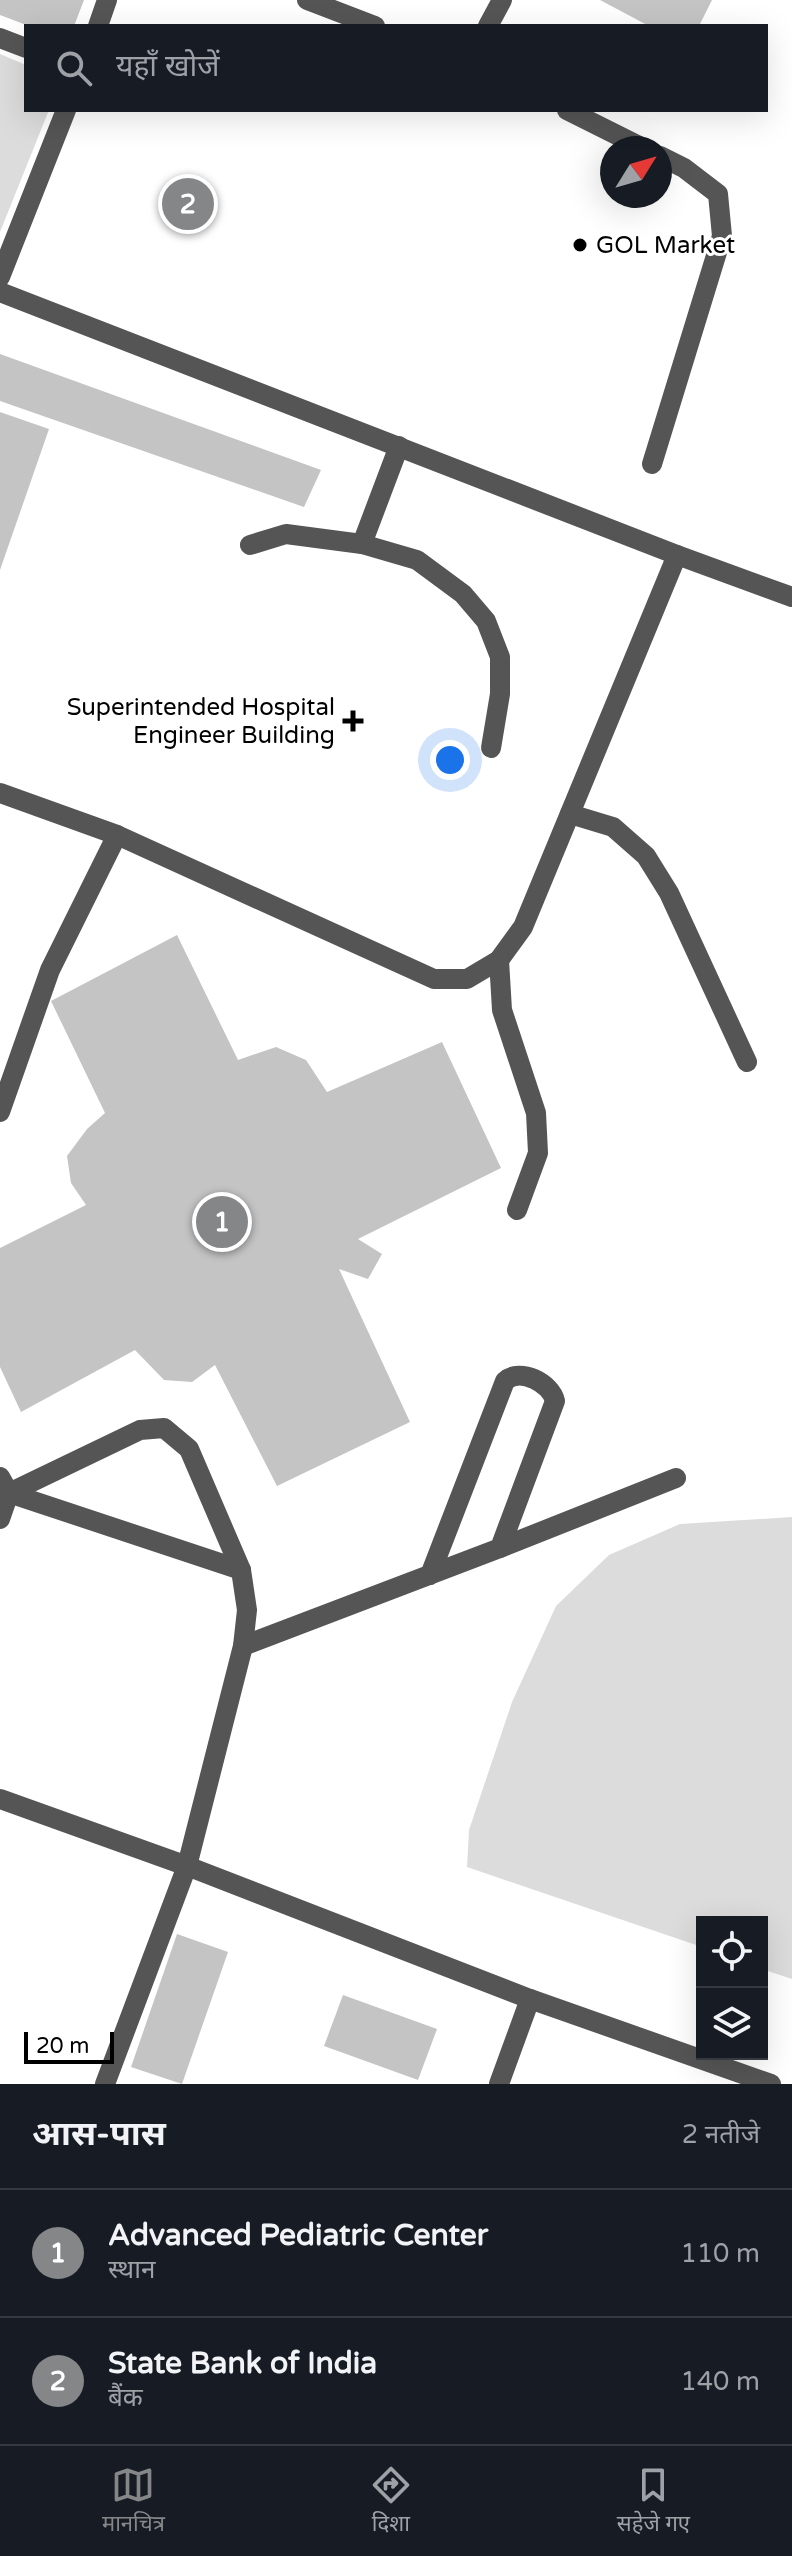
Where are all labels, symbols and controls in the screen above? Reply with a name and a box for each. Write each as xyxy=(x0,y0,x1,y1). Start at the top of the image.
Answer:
search box xyxy=(24,24,768,112)
icon: search xyxy=(52,46,96,90)
text: यहाँ खोजें xyxy=(116,48,219,85)
north arrow xyxy=(600,136,672,208)
pin: 2 xyxy=(162,174,214,234)
place label: GOL Market xyxy=(596,231,735,260)
marker: GOL Market xyxy=(571,236,589,254)
place label: Superintended Hospital Engineer Building xyxy=(67,693,335,750)
marker: Superintended Hospital Engineer Building xyxy=(342,710,364,732)
your location xyxy=(430,740,470,780)
pin: 1 xyxy=(196,1192,248,1252)
map controls xyxy=(696,1916,768,2060)
button: locate xyxy=(696,1916,768,1988)
button: layers xyxy=(696,1988,768,2060)
scale bar xyxy=(24,2028,114,2064)
text: 20 m xyxy=(36,2033,90,2059)
text: आस-पास xyxy=(32,2114,166,2155)
text: 2 नतीजे xyxy=(682,2119,760,2150)
text: Advanced Pediatric Center xyxy=(108,2217,488,2254)
text: 1 xyxy=(50,2238,66,2269)
text: 110 m xyxy=(680,2238,760,2269)
text: स्थान xyxy=(108,2254,155,2285)
text: State Bank of India xyxy=(108,2345,377,2382)
text: 2 xyxy=(50,2366,66,2397)
text: 140 m xyxy=(680,2366,760,2397)
text: बैंक xyxy=(108,2382,143,2413)
tab: मानचित्र xyxy=(102,2463,165,2540)
tab: दिशा xyxy=(369,2463,413,2540)
tab: सहेजे गए xyxy=(617,2463,690,2540)

